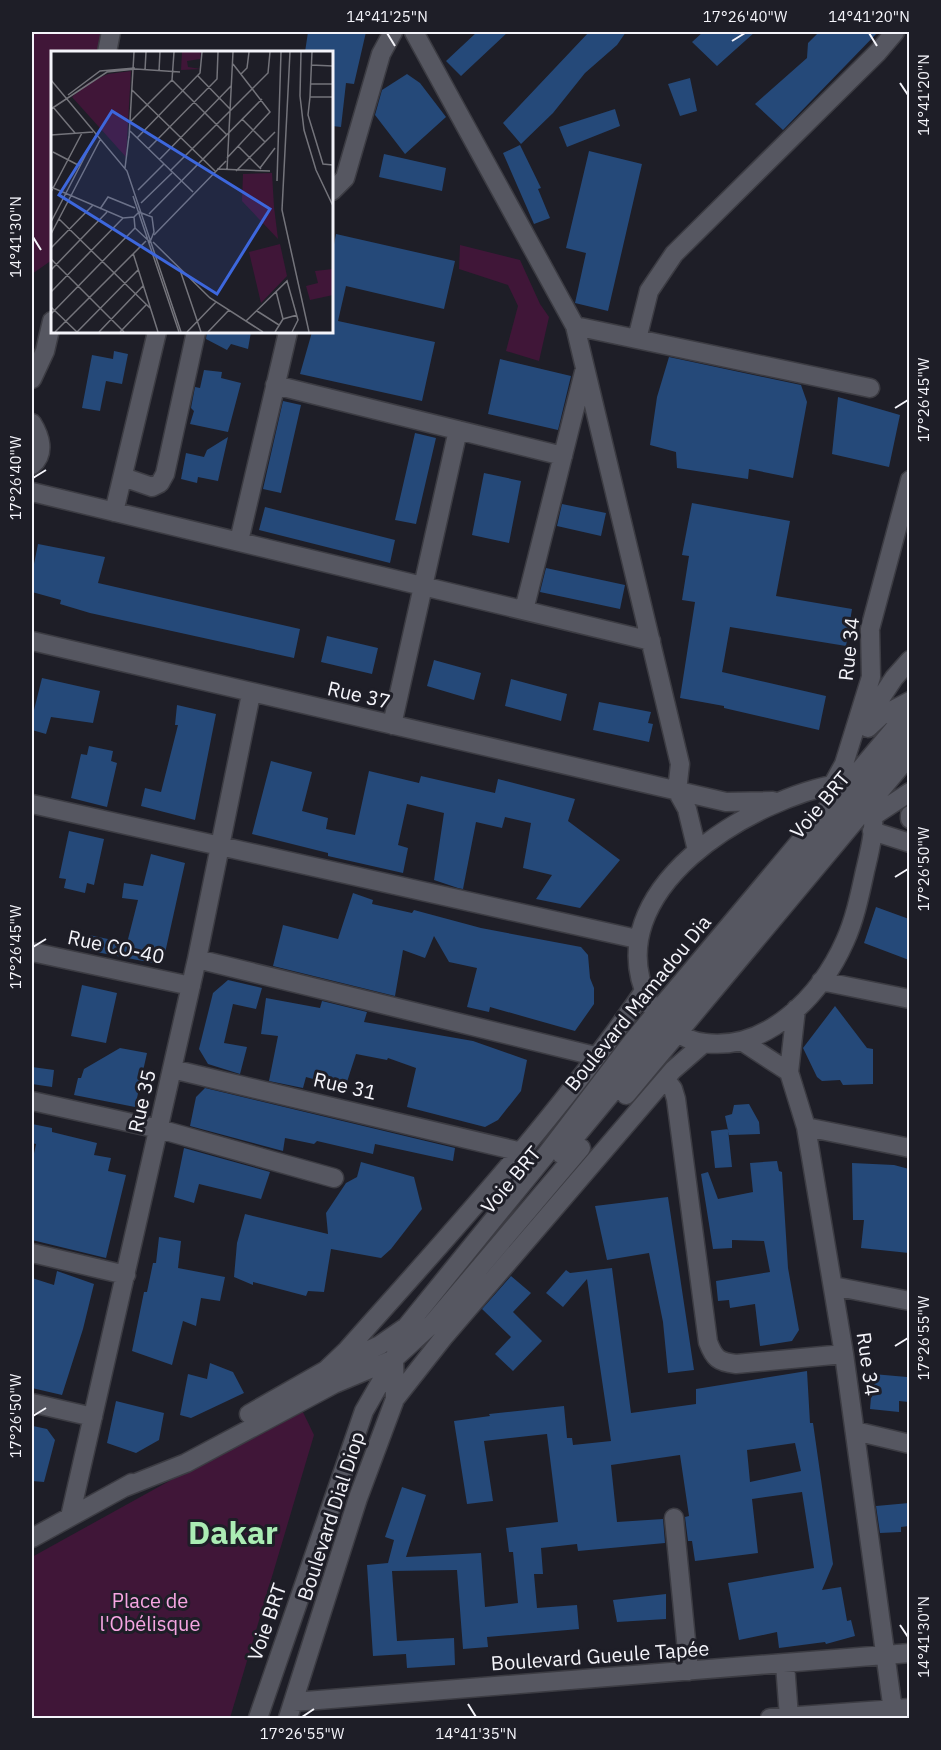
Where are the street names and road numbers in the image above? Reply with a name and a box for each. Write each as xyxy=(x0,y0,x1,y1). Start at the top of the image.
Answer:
street label: Rue 34 xyxy=(832,616,865,682)
street label: Rue 37 xyxy=(325,674,393,715)
street label: Voie BRT xyxy=(783,765,856,844)
street label: Boulevard Mamadou Dia xyxy=(558,909,717,1096)
street label: Rue CO-40 xyxy=(65,923,167,970)
street label: Rue 31 xyxy=(311,1065,379,1106)
street label: Rue 35 xyxy=(121,1067,162,1135)
street label: Voie BRT xyxy=(474,1140,547,1219)
street label: Rue 34 xyxy=(851,1330,886,1397)
street label: Boulevard Dial Diop xyxy=(290,1428,371,1604)
street label: Voie BRT xyxy=(241,1579,292,1664)
street label: Boulevard Gueule Tapée xyxy=(490,1634,710,1677)

